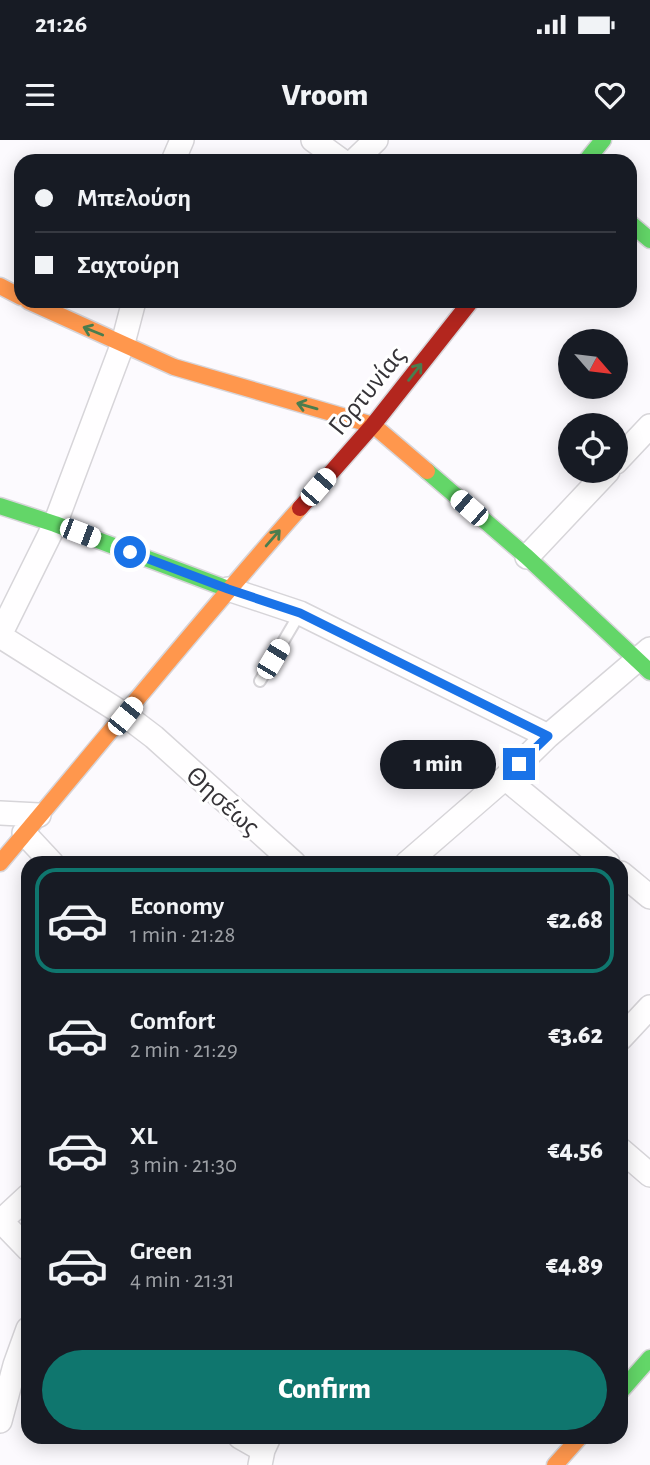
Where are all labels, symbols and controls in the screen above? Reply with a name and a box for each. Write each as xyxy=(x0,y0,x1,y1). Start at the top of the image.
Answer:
text: 21:26 xyxy=(35,11,87,37)
icon: menu xyxy=(21,76,59,114)
icon: heart xyxy=(591,76,629,114)
text: Vroom xyxy=(282,79,368,111)
text: Μπελούση xyxy=(77,185,191,211)
text: Σαχτούρη xyxy=(77,252,180,278)
one-way arrow xyxy=(83,323,104,336)
north arrow xyxy=(558,329,628,399)
map controls xyxy=(558,329,628,483)
street label: Γορτυνίας xyxy=(324,342,412,441)
one-way arrow xyxy=(407,363,423,381)
one-way arrow xyxy=(296,398,318,411)
button: locate xyxy=(558,413,628,483)
car xyxy=(297,464,340,510)
car xyxy=(447,486,492,530)
car xyxy=(57,516,104,550)
one-way arrow xyxy=(265,529,281,547)
route start xyxy=(114,536,146,568)
car xyxy=(254,636,293,682)
car xyxy=(104,693,147,739)
callout: 1 min xyxy=(379,740,494,788)
route end xyxy=(503,748,535,780)
text: 1 min xyxy=(414,753,462,776)
street label: Θησέως xyxy=(180,762,265,842)
icon: car xyxy=(46,889,109,952)
text: Economy xyxy=(130,893,224,919)
text: €2.68 xyxy=(547,907,603,933)
text: 1 min · 21:28 xyxy=(130,924,235,947)
icon: car xyxy=(46,1004,109,1067)
text: Comfort xyxy=(130,1008,215,1034)
text: €3.62 xyxy=(549,1022,603,1048)
text: 2 min · 21:29 xyxy=(130,1039,238,1062)
icon: car xyxy=(46,1119,109,1182)
text: XL xyxy=(130,1123,157,1149)
text: €4.56 xyxy=(548,1137,603,1163)
text: 3 min · 21:30 xyxy=(130,1154,237,1177)
icon: car xyxy=(46,1234,109,1297)
text: Green xyxy=(130,1238,192,1264)
text: €4.89 xyxy=(546,1252,603,1278)
text: 4 min · 21:31 xyxy=(130,1269,235,1292)
button: Confirm xyxy=(42,1350,607,1430)

